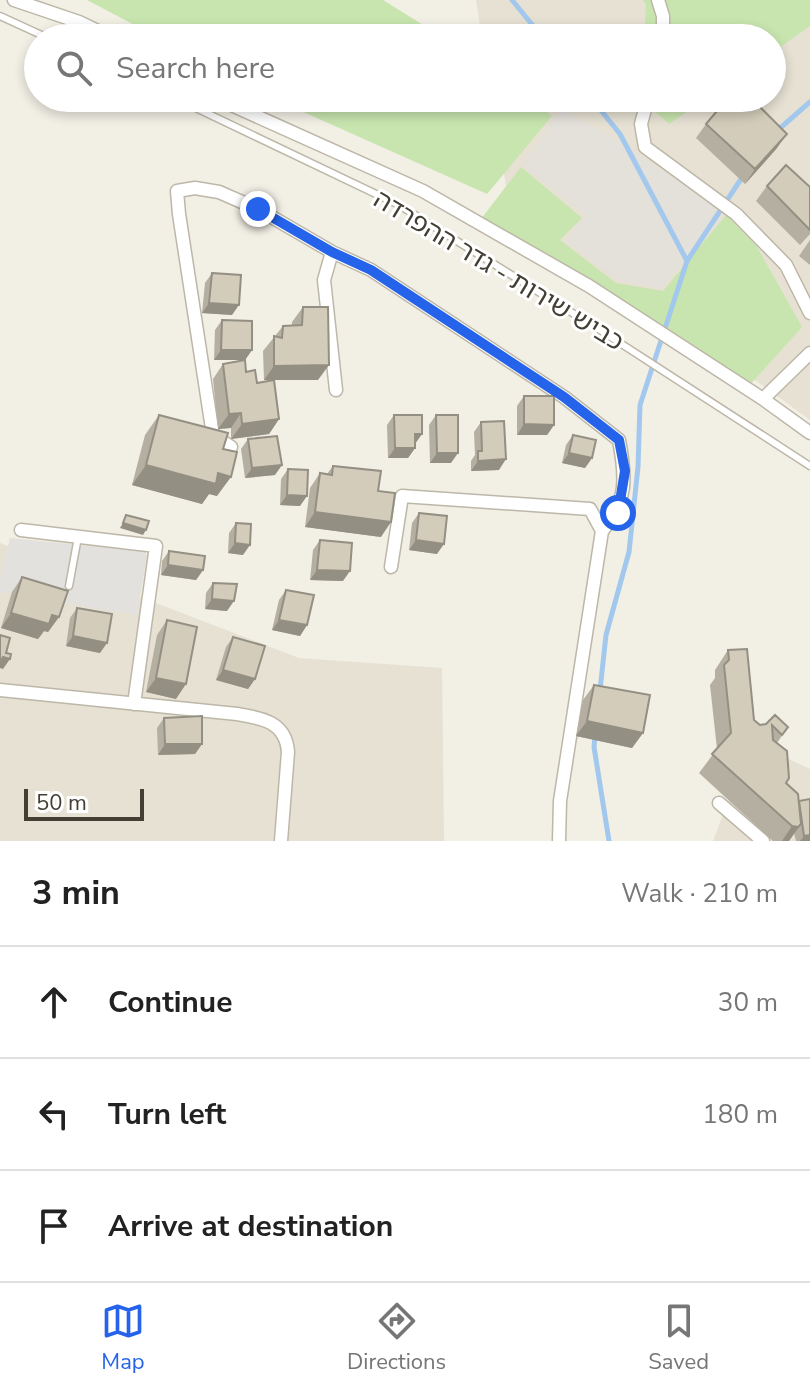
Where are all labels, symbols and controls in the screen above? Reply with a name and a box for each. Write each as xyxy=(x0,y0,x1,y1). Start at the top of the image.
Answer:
search box xyxy=(24,24,786,112)
icon: search xyxy=(52,46,96,90)
text: Search here xyxy=(116,48,275,89)
street label: כביש שירות - גדר ההפרדה xyxy=(367,182,630,359)
route end xyxy=(240,191,276,227)
route start xyxy=(600,495,636,531)
scale bar xyxy=(24,785,144,821)
text: 50 m xyxy=(36,788,87,818)
text: 3 min xyxy=(32,870,120,916)
text: Walk · 210 m xyxy=(621,876,778,911)
icon: ahead xyxy=(32,980,76,1024)
text: Continue xyxy=(108,982,233,1023)
text: 30 m xyxy=(718,985,778,1020)
icon: left xyxy=(32,1092,76,1136)
text: Turn left xyxy=(108,1094,226,1135)
text: 180 m xyxy=(702,1097,778,1132)
icon: arrive xyxy=(32,1204,76,1248)
text: Arrive at destination xyxy=(108,1206,393,1247)
tab: Map xyxy=(101,1299,145,1377)
tab: Directions xyxy=(347,1299,446,1377)
tab: Saved xyxy=(648,1299,709,1377)

